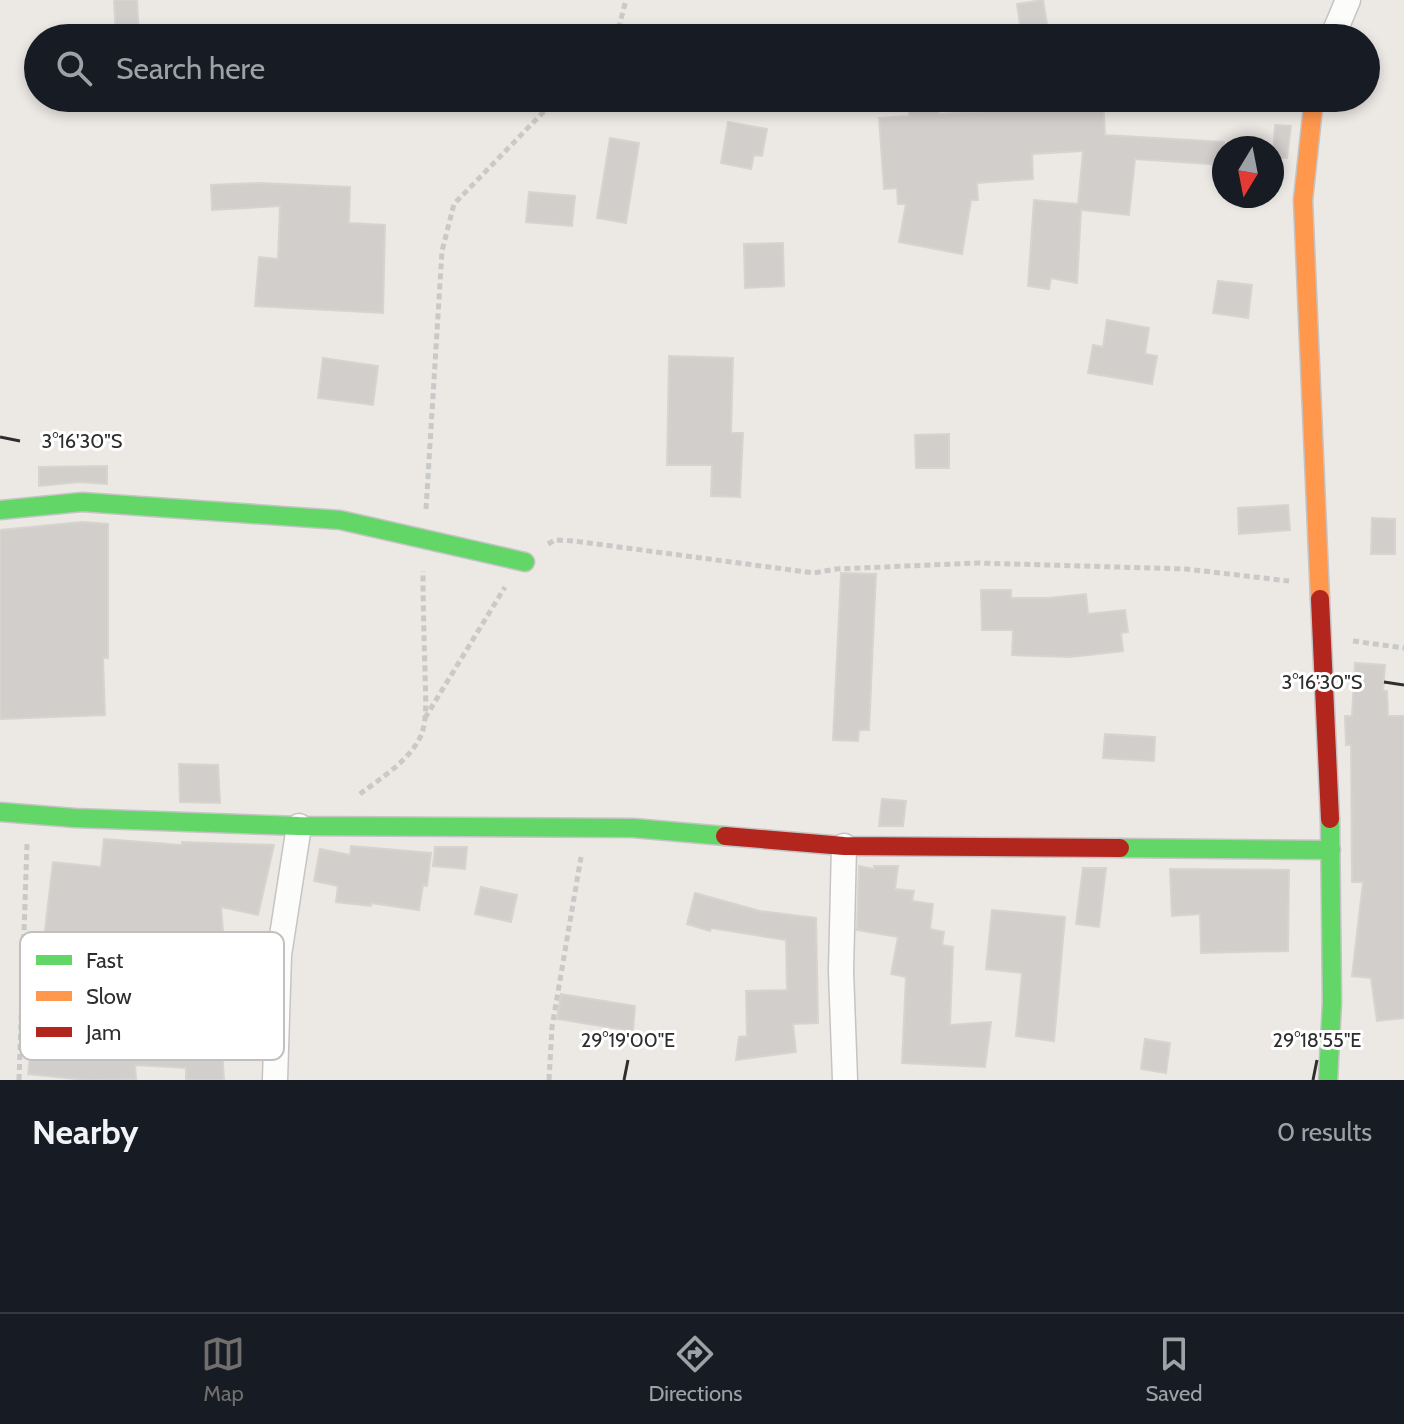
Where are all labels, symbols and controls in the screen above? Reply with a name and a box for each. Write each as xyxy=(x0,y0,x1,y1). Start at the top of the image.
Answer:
search box xyxy=(24,24,1380,112)
icon: search xyxy=(52,46,96,90)
text: Search here xyxy=(116,50,265,87)
north arrow xyxy=(1212,136,1284,208)
text: 3°16'30"S xyxy=(42,429,123,453)
text: 3°16'30"S xyxy=(1282,670,1363,694)
legend xyxy=(20,932,284,1060)
text: Fast xyxy=(86,947,124,974)
text: Slow xyxy=(86,983,132,1010)
text: Jam xyxy=(85,1019,121,1046)
text: 29°19'00"E xyxy=(581,1028,675,1052)
text: 29°18'55"E xyxy=(1273,1028,1361,1052)
text: Nearby xyxy=(32,1111,139,1153)
text: 0 results xyxy=(1277,1116,1372,1148)
tab: Map xyxy=(201,1332,245,1407)
tab: Directions xyxy=(648,1332,742,1407)
tab: Saved xyxy=(1145,1332,1203,1407)

